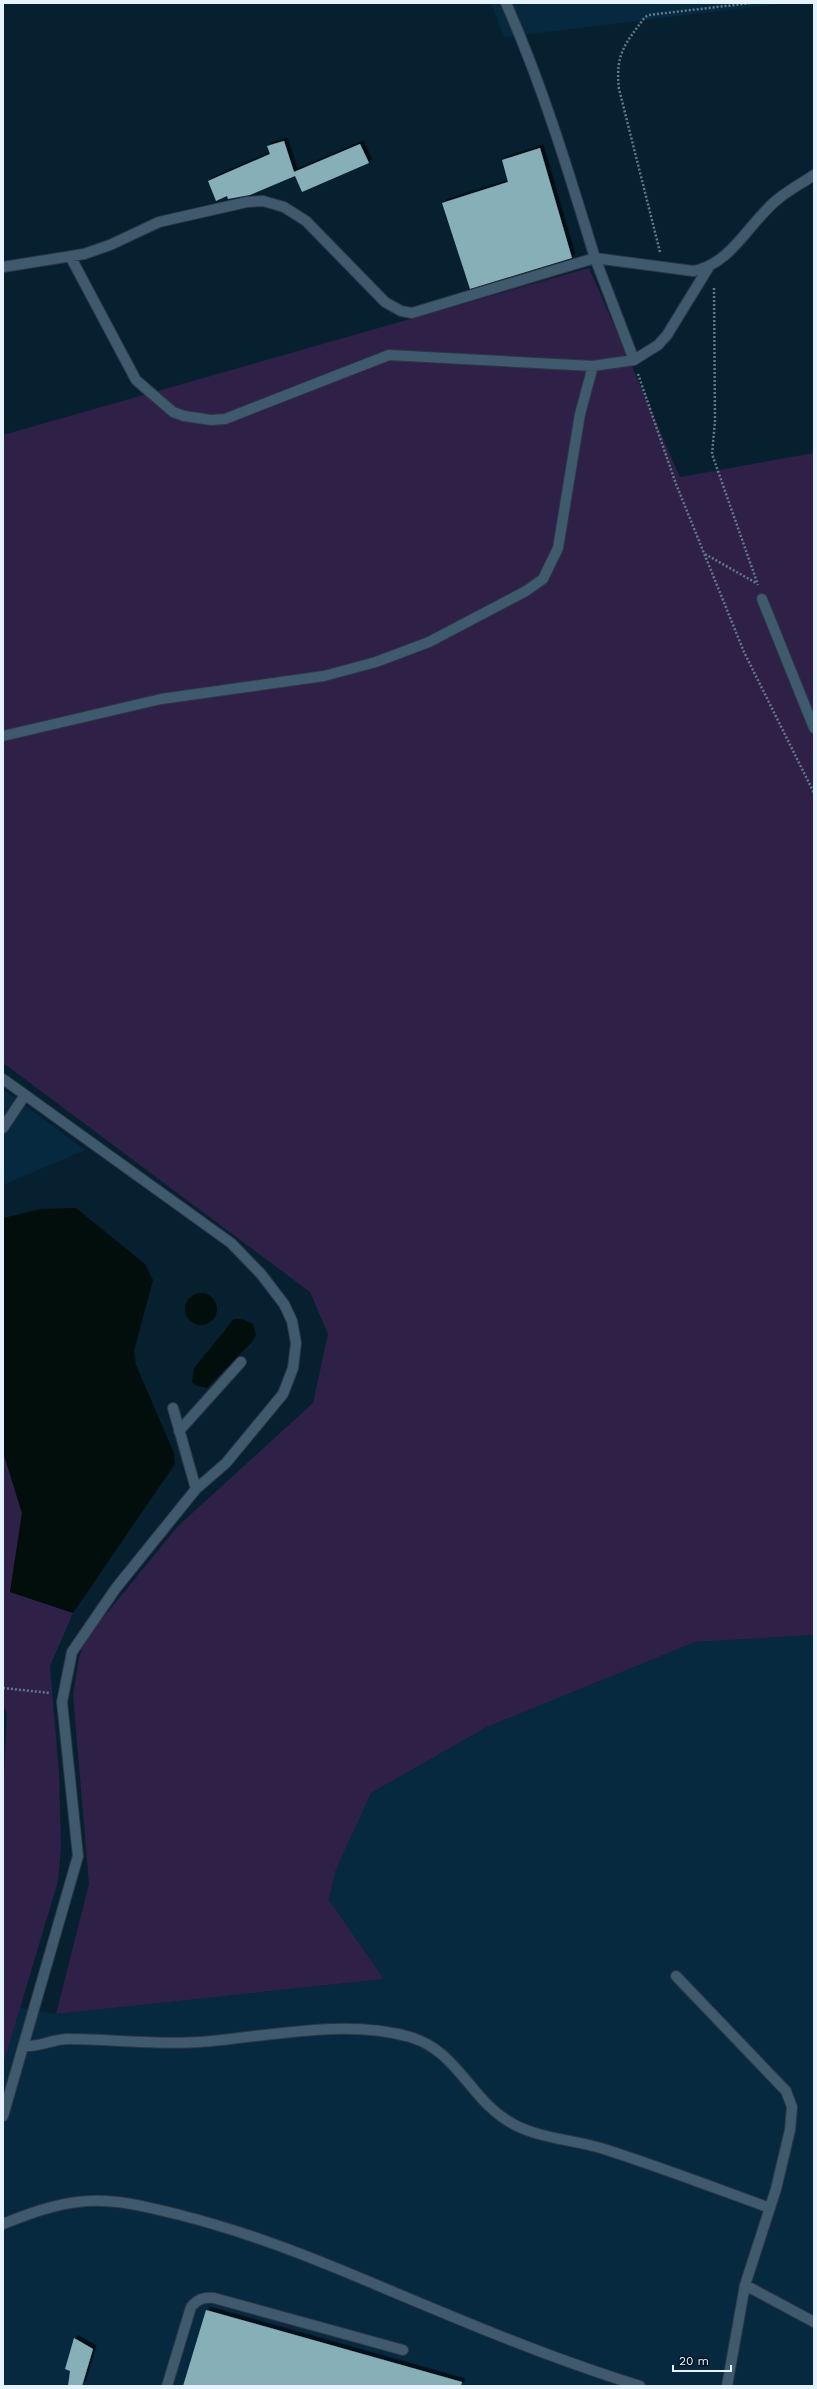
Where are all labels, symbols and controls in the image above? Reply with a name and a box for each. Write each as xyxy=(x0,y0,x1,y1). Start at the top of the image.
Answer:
scale bar xyxy=(673,2347,731,2373)
text: 20 m xyxy=(679,2354,709,2368)

